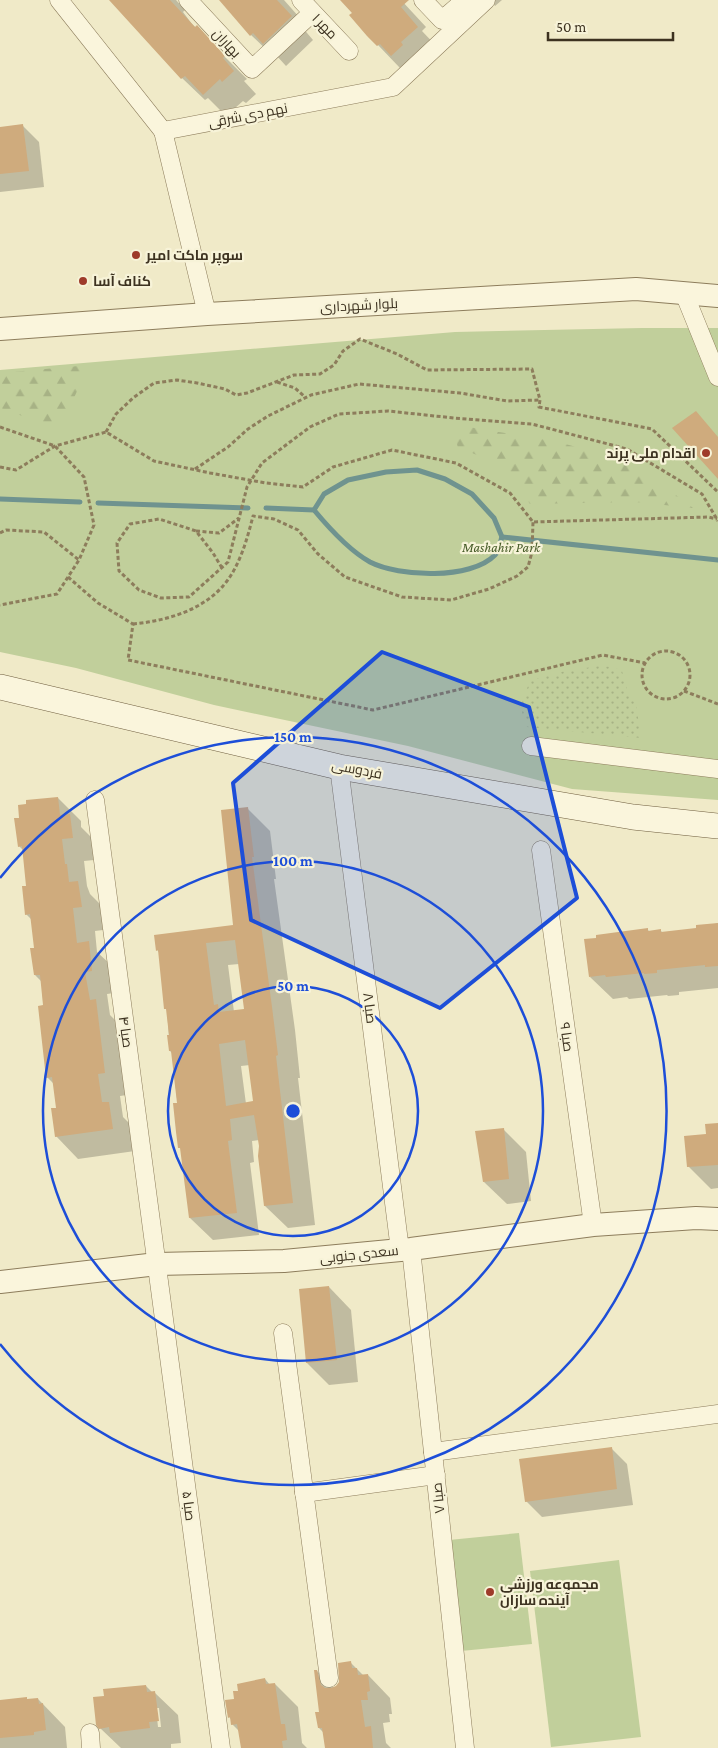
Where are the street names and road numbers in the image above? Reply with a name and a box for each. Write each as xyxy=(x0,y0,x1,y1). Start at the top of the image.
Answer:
street label: مهر ۱ xyxy=(309,10,341,42)
street label: بهاران xyxy=(210,25,244,61)
street label: نهم دی شرقی xyxy=(207,99,289,132)
street label: بلوار شهرداری xyxy=(320,295,398,315)
street label: فردوسی xyxy=(330,756,384,782)
street label: صبا ۸ xyxy=(360,992,380,1024)
street label: صبا ۴ xyxy=(116,1015,136,1049)
street label: صبا ۹ xyxy=(557,1021,577,1053)
street label: سعدی جنوبی xyxy=(319,1242,399,1266)
street label: صبا ۷ xyxy=(428,1482,448,1514)
street label: صبا ۵ xyxy=(179,1490,199,1522)

